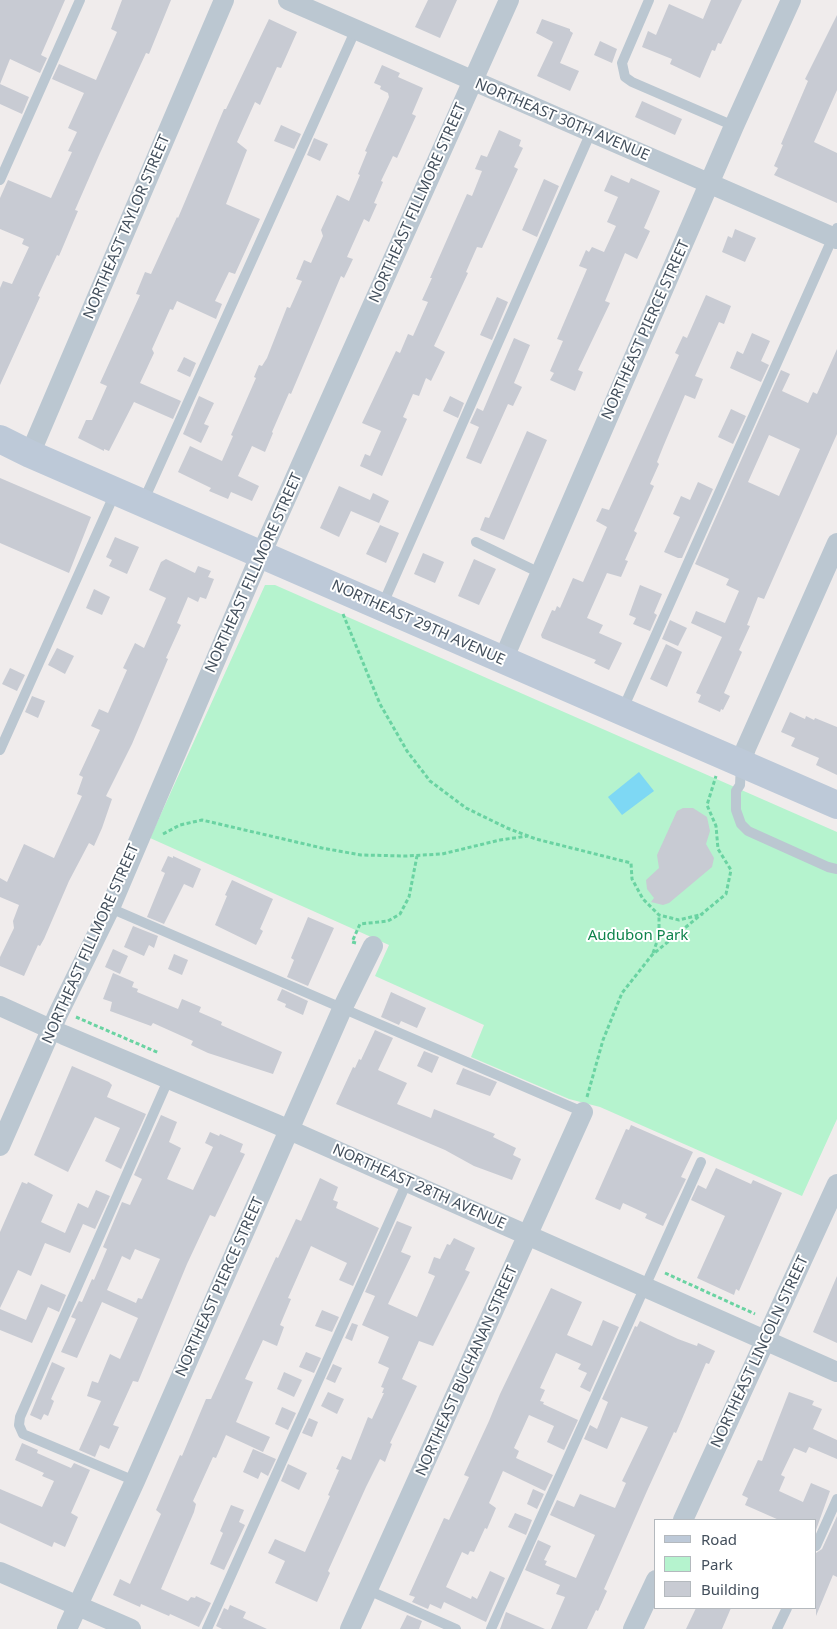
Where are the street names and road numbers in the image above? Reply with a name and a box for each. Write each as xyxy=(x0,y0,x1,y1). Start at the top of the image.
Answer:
street label: NORTHEAST 30TH AVENUE xyxy=(472,75,652,165)
street label: NORTHEAST FILLMORE STREET xyxy=(366,100,470,306)
street label: NORTHEAST TAYLOR STREET xyxy=(80,132,174,322)
street label: NORTHEAST PIERCE STREET xyxy=(598,237,694,423)
street label: NORTHEAST FILLMORE STREET xyxy=(202,470,306,676)
street label: NORTHEAST 29TH AVENUE xyxy=(329,577,507,669)
street label: NORTHEAST FILLMORE STREET xyxy=(39,841,143,1047)
street label: NORTHEAST 28TH AVENUE xyxy=(330,1141,508,1233)
street label: NORTHEAST PIERCE STREET xyxy=(172,1194,268,1380)
street label: NORTHEAST LINCOLN STREET xyxy=(708,1253,812,1451)
street label: NORTHEAST BUCHANAN STREET xyxy=(412,1263,522,1479)

